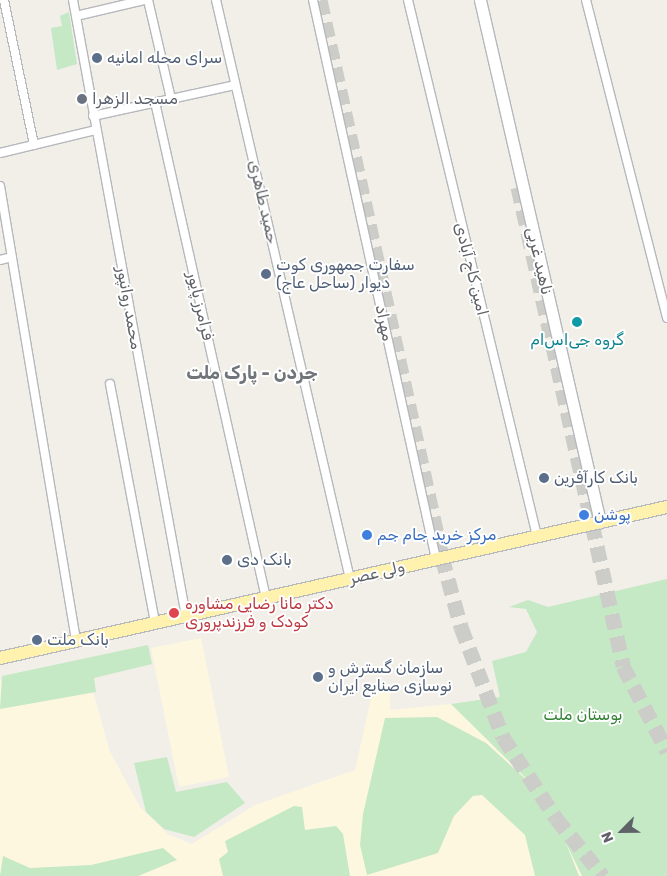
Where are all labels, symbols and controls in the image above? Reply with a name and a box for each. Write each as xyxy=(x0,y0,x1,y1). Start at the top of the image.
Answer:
place label: سرای محله امانیه xyxy=(107,48,222,68)
marker: سرای محله امانیه xyxy=(91,52,103,64)
place label: مسجد الزهرا xyxy=(92,89,178,109)
marker: مسجد الزهرا xyxy=(76,93,88,105)
street label: حمید طاهری xyxy=(244,158,282,246)
street label: امین کاج آبادی xyxy=(450,220,492,318)
street label: ناهید غربی xyxy=(522,225,556,297)
place label: سفارت جمهوری کوت دیوار (ساحل عاج) xyxy=(276,255,415,293)
street label: محمد روانپور xyxy=(112,265,146,351)
marker: سفارت جمهوری کوت دیوار (ساحل عاج) xyxy=(260,268,272,280)
street label: فرامرز پایور xyxy=(183,270,217,342)
street label: مهراد xyxy=(371,303,397,343)
marker: گروه جی‌اس‌ام xyxy=(571,316,583,328)
place label: گروه جی‌اس‌ام xyxy=(530,330,624,350)
district label: جردن - پارک ملت xyxy=(186,362,318,384)
place label: بانک کارآفرین xyxy=(554,468,638,488)
marker: بانک کارآفرین xyxy=(538,472,550,484)
place label: پوشن xyxy=(594,505,631,525)
marker: پوشن xyxy=(578,509,590,521)
place label: مرکز خرید جام جم xyxy=(377,525,496,545)
marker: مرکز خرید جام جم xyxy=(361,529,373,541)
place label: بانک دی xyxy=(237,550,292,570)
marker: بانک دی xyxy=(221,554,233,566)
street label: ولی عصر xyxy=(347,557,407,589)
place label: دکتر مانا رضایی مشاوره کودک و فرزندپروری xyxy=(185,594,334,632)
marker: دکتر مانا رضایی مشاوره کودک و فرزندپروری xyxy=(167,606,181,620)
place label: بانک ملت xyxy=(47,630,109,650)
marker: بانک ملت xyxy=(31,634,43,646)
place label: سازمان گسترش و نوسازی صنایع ایران xyxy=(328,658,452,696)
marker: سازمان گسترش و نوسازی صنایع ایران xyxy=(312,671,324,683)
park label: بوستان ملت xyxy=(543,705,623,725)
north arrow xyxy=(597,806,647,856)
text: N xyxy=(598,829,618,845)

